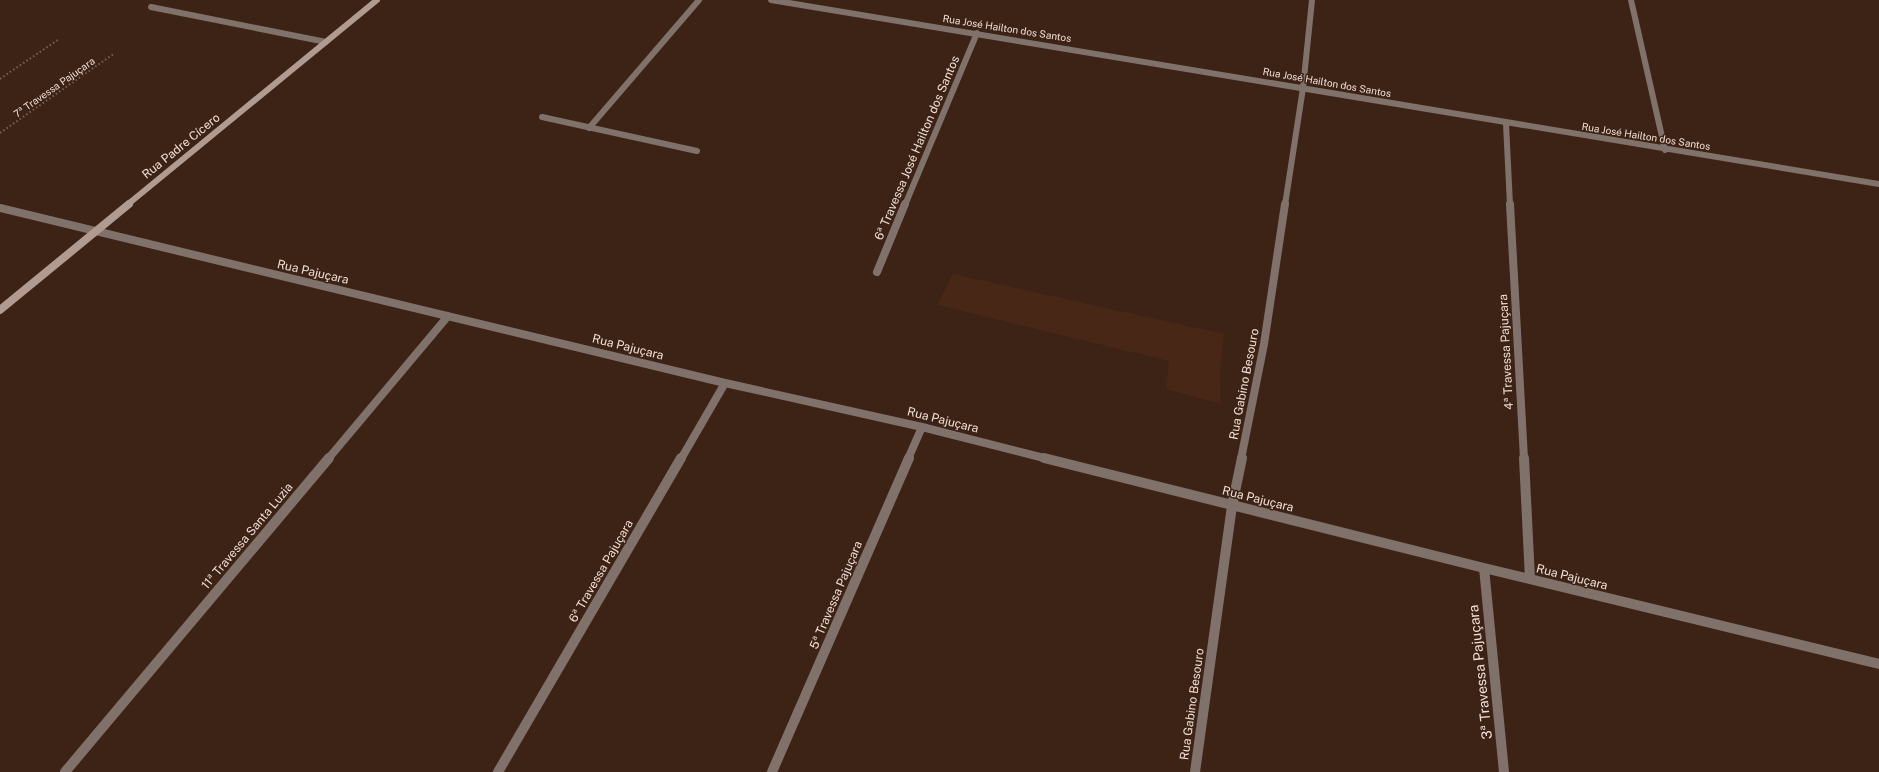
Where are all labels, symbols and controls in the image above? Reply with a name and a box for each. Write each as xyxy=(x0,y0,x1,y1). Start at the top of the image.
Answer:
street label: Rua José Hailton dos Santos xyxy=(942,12,1072,44)
street label: 7ª Travessa Pajuçara xyxy=(11,54,97,120)
street label: 6ª Travessa José Hailton dos Santos xyxy=(872,54,962,242)
street label: Rua José Hailton dos Santos xyxy=(1262,65,1392,99)
street label: Rua Padre Cícero xyxy=(139,110,223,182)
street label: Rua José Hailton dos Santos xyxy=(1581,120,1711,152)
street label: Rua Pajuçara xyxy=(276,257,350,287)
street label: 4ª Travessa Pajuçara xyxy=(1496,294,1516,410)
street label: Rua Gabino Besouro xyxy=(1226,327,1262,441)
street label: Rua Pajuçara xyxy=(591,331,665,363)
street label: Rua Pajuçara xyxy=(906,404,980,436)
street label: 11ª Travessa Santa Luzia xyxy=(198,480,296,592)
street label: Rua Pajuçara xyxy=(1221,483,1295,515)
street label: 6ª Travessa Pajuçara xyxy=(566,517,636,625)
street label: 5ª Travessa Pajuçara xyxy=(807,539,865,651)
street label: Rua Pajuçara xyxy=(1535,561,1609,593)
street label: 3ª Travessa Pajuçara xyxy=(1465,604,1495,740)
street label: Rua Gabino Besouro xyxy=(1177,647,1207,761)

